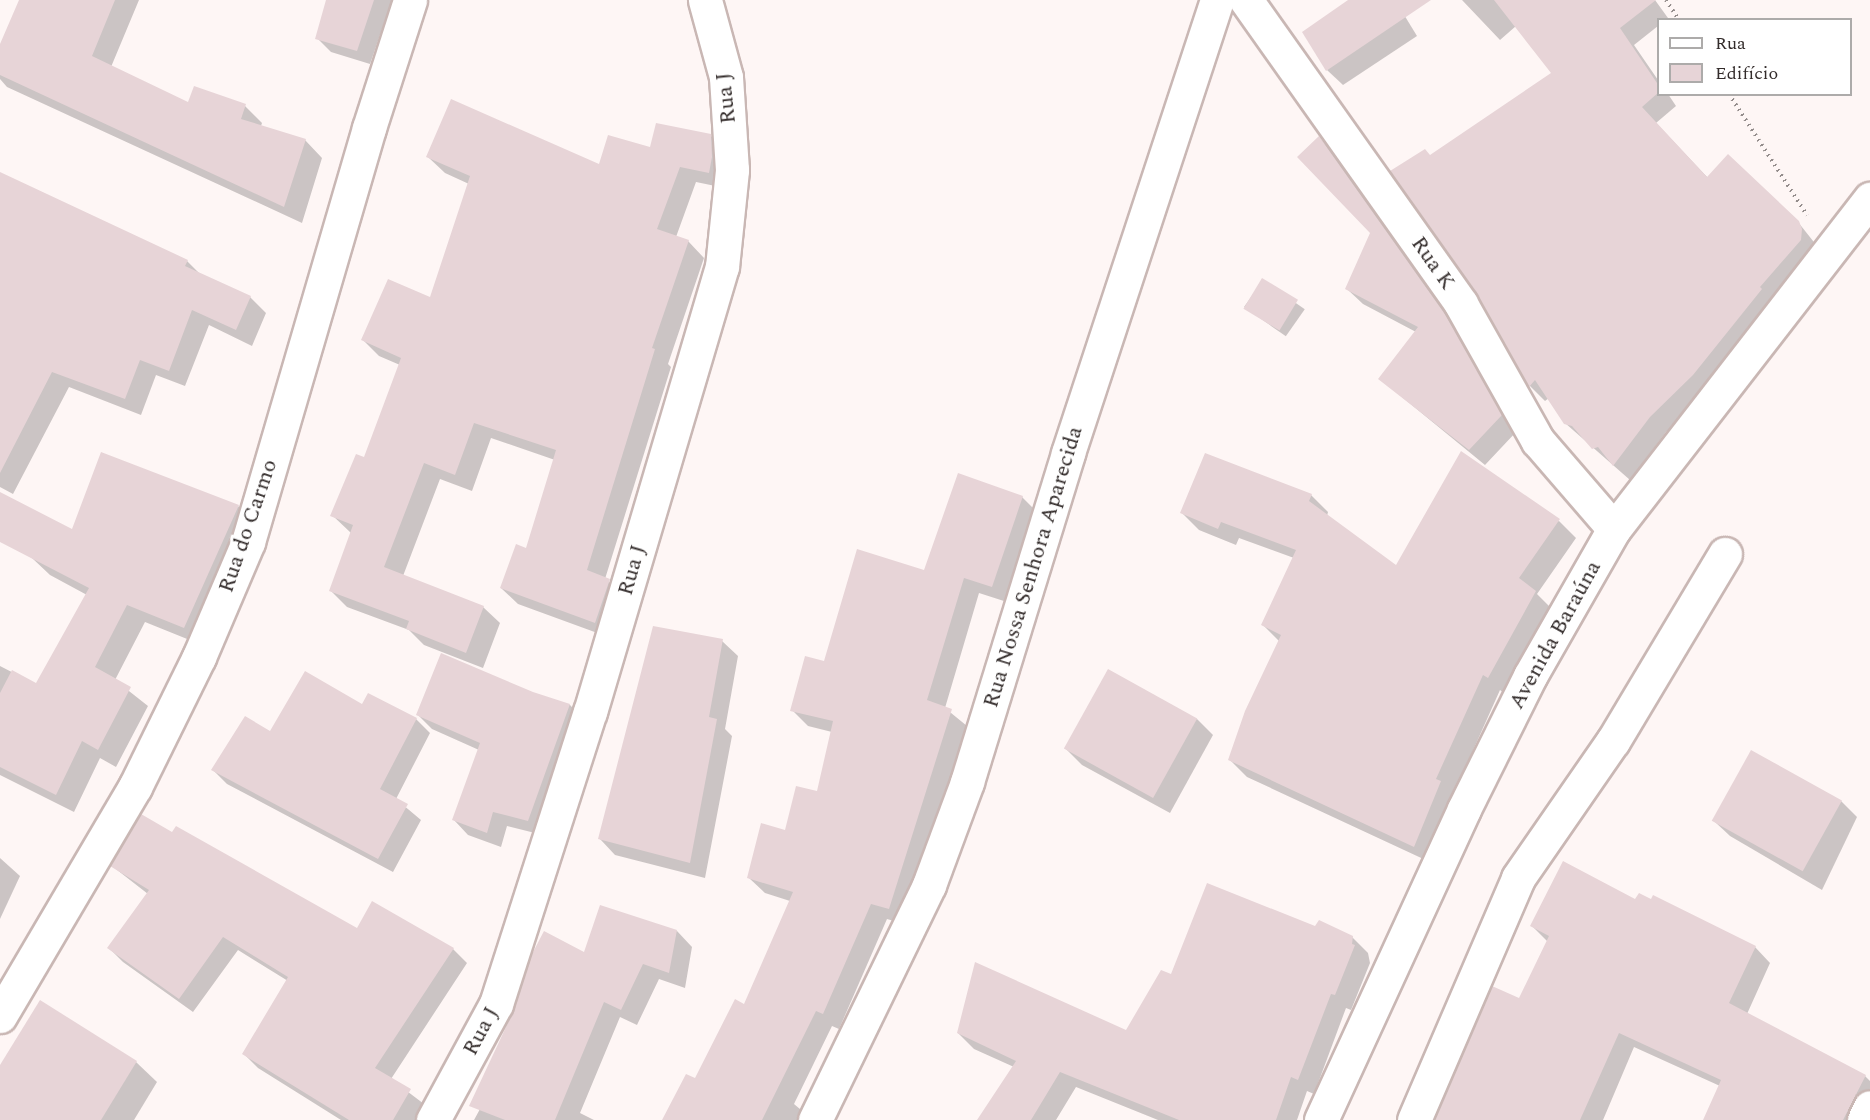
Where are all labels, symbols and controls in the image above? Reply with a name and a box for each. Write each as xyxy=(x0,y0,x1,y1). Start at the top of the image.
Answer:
legend xyxy=(1657,18,1852,96)
text: Rua xyxy=(1715,30,1746,57)
text: Edifício xyxy=(1715,60,1778,87)
street label: Rua J xyxy=(710,71,742,125)
street label: Rua K xyxy=(1405,231,1461,295)
street label: Rua Nossa Senhora Aparecida xyxy=(978,423,1088,711)
street label: Rua do Carmo xyxy=(213,456,283,596)
street label: Rua J xyxy=(612,542,652,598)
street label: Avenida Baraúna xyxy=(1503,556,1607,714)
street label: Rua J xyxy=(457,1002,505,1060)

